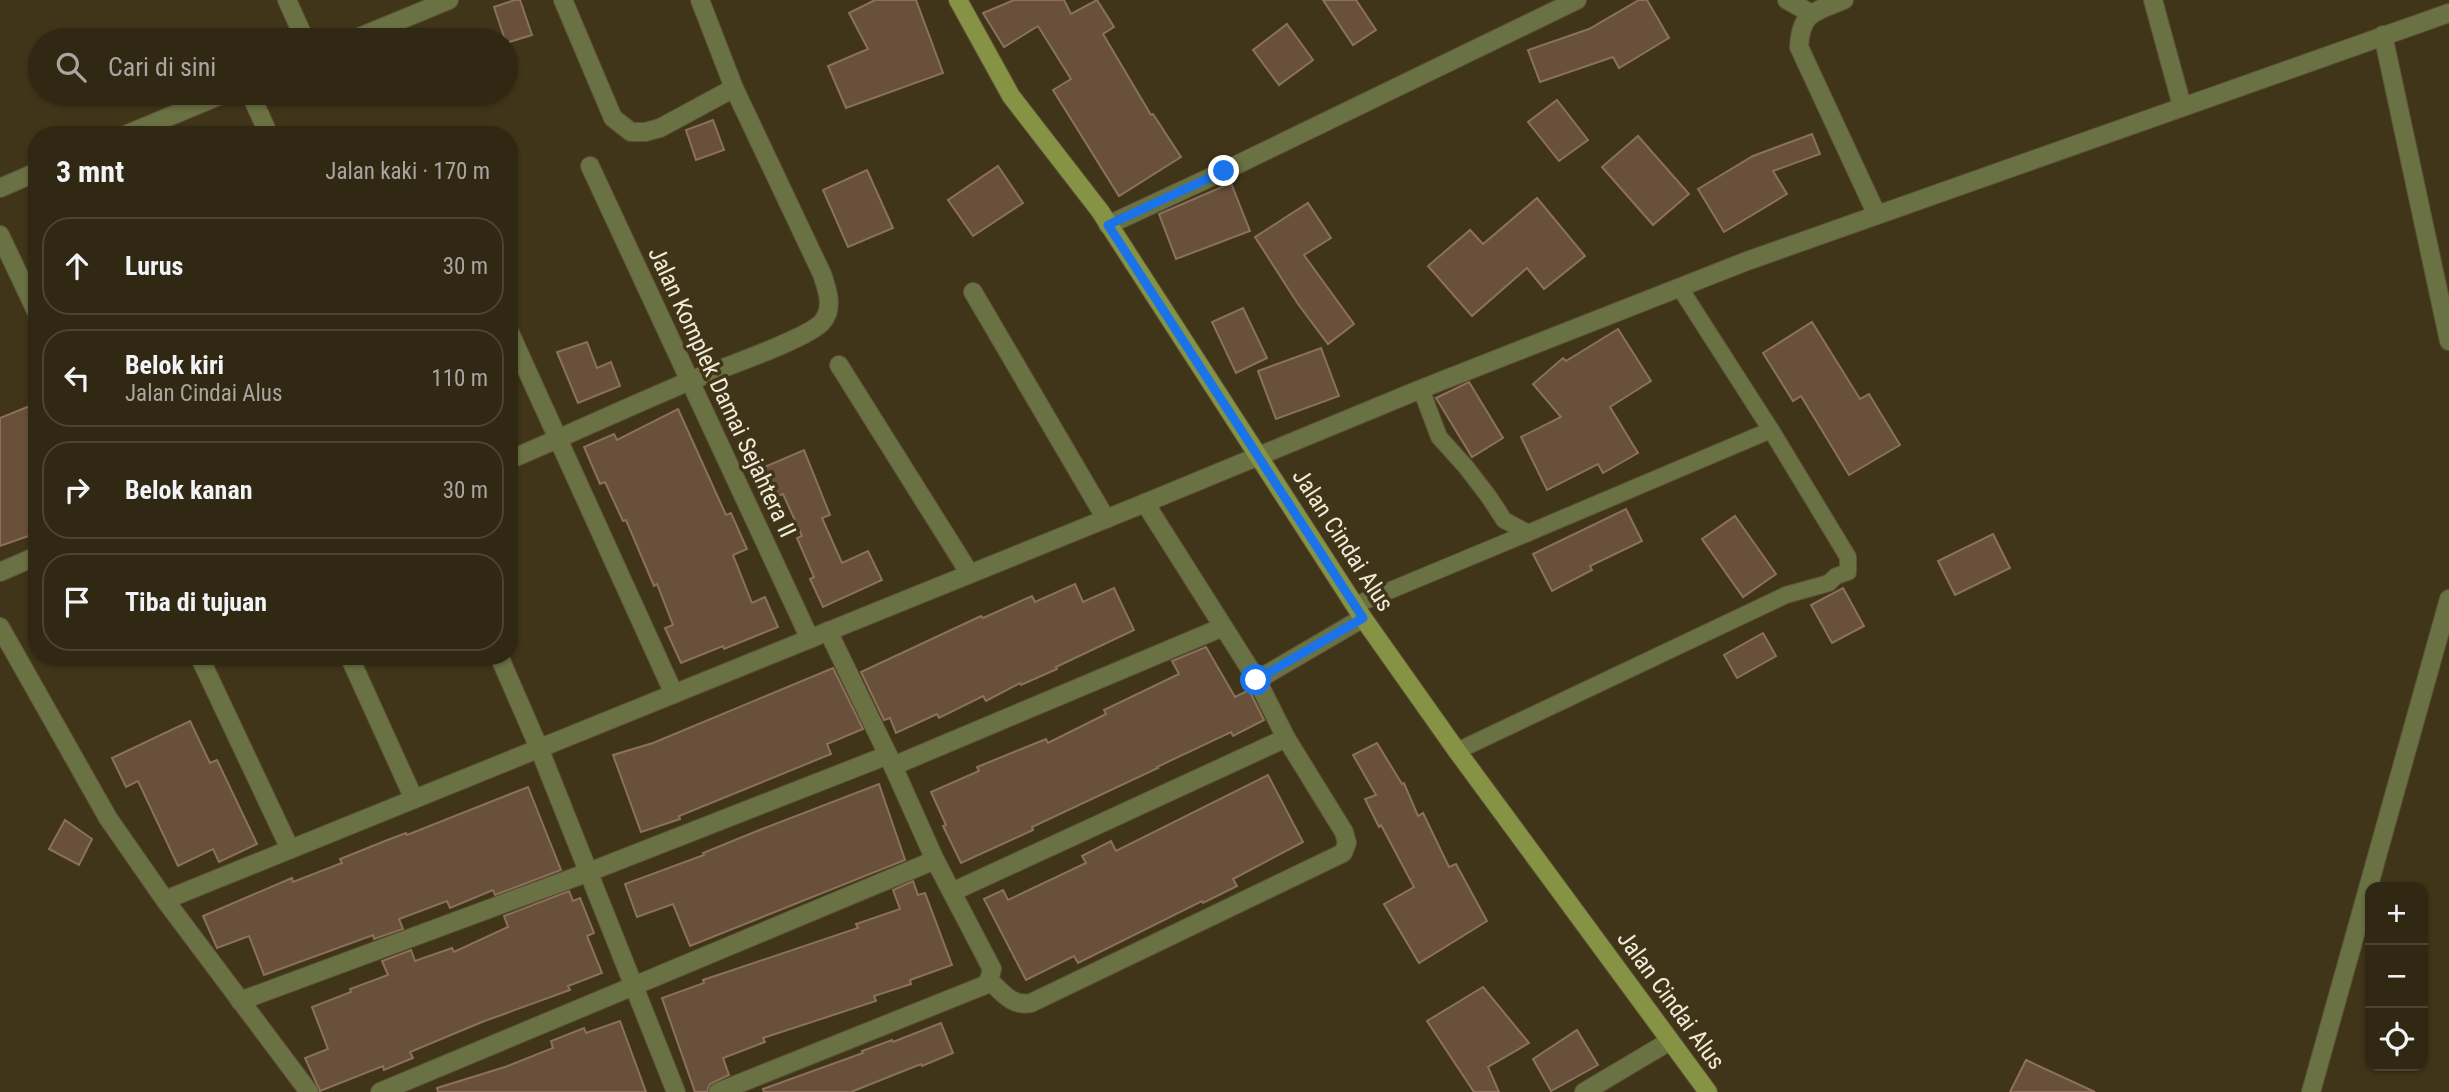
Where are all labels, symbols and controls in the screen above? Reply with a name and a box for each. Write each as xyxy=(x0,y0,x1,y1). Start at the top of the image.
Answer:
search box xyxy=(28,28,518,105)
icon: search xyxy=(52,48,90,86)
text: Cari di sini xyxy=(108,52,216,82)
text: 3 mnt xyxy=(56,154,124,189)
route end xyxy=(1208,155,1239,186)
text: Jalan kaki · 170 m xyxy=(325,158,490,185)
street label: Jalan Komplek Damai Sejahtera II xyxy=(642,242,802,542)
icon: ahead xyxy=(58,247,96,285)
text: Lurus xyxy=(125,251,183,281)
text: 30 m xyxy=(443,253,488,280)
text: Belok kiri xyxy=(125,350,224,380)
icon: left xyxy=(58,359,96,397)
text: 110 m xyxy=(431,365,488,392)
text: Jalan Cindai Alus xyxy=(125,380,282,407)
street label: Jalan Cindai Alus xyxy=(1287,463,1399,617)
icon: right xyxy=(58,471,96,509)
text: Belok kanan xyxy=(125,475,252,505)
text: 30 m xyxy=(443,477,488,504)
icon: arrive xyxy=(58,583,96,621)
text: Tiba di tujuan xyxy=(125,587,267,617)
route start xyxy=(1240,664,1271,695)
map controls xyxy=(2365,882,2428,1071)
button: + xyxy=(2365,882,2428,945)
street label: Jalan Cindai Alus xyxy=(1611,925,1731,1075)
button: − xyxy=(2365,945,2428,1008)
button: locate xyxy=(2365,1008,2428,1071)

